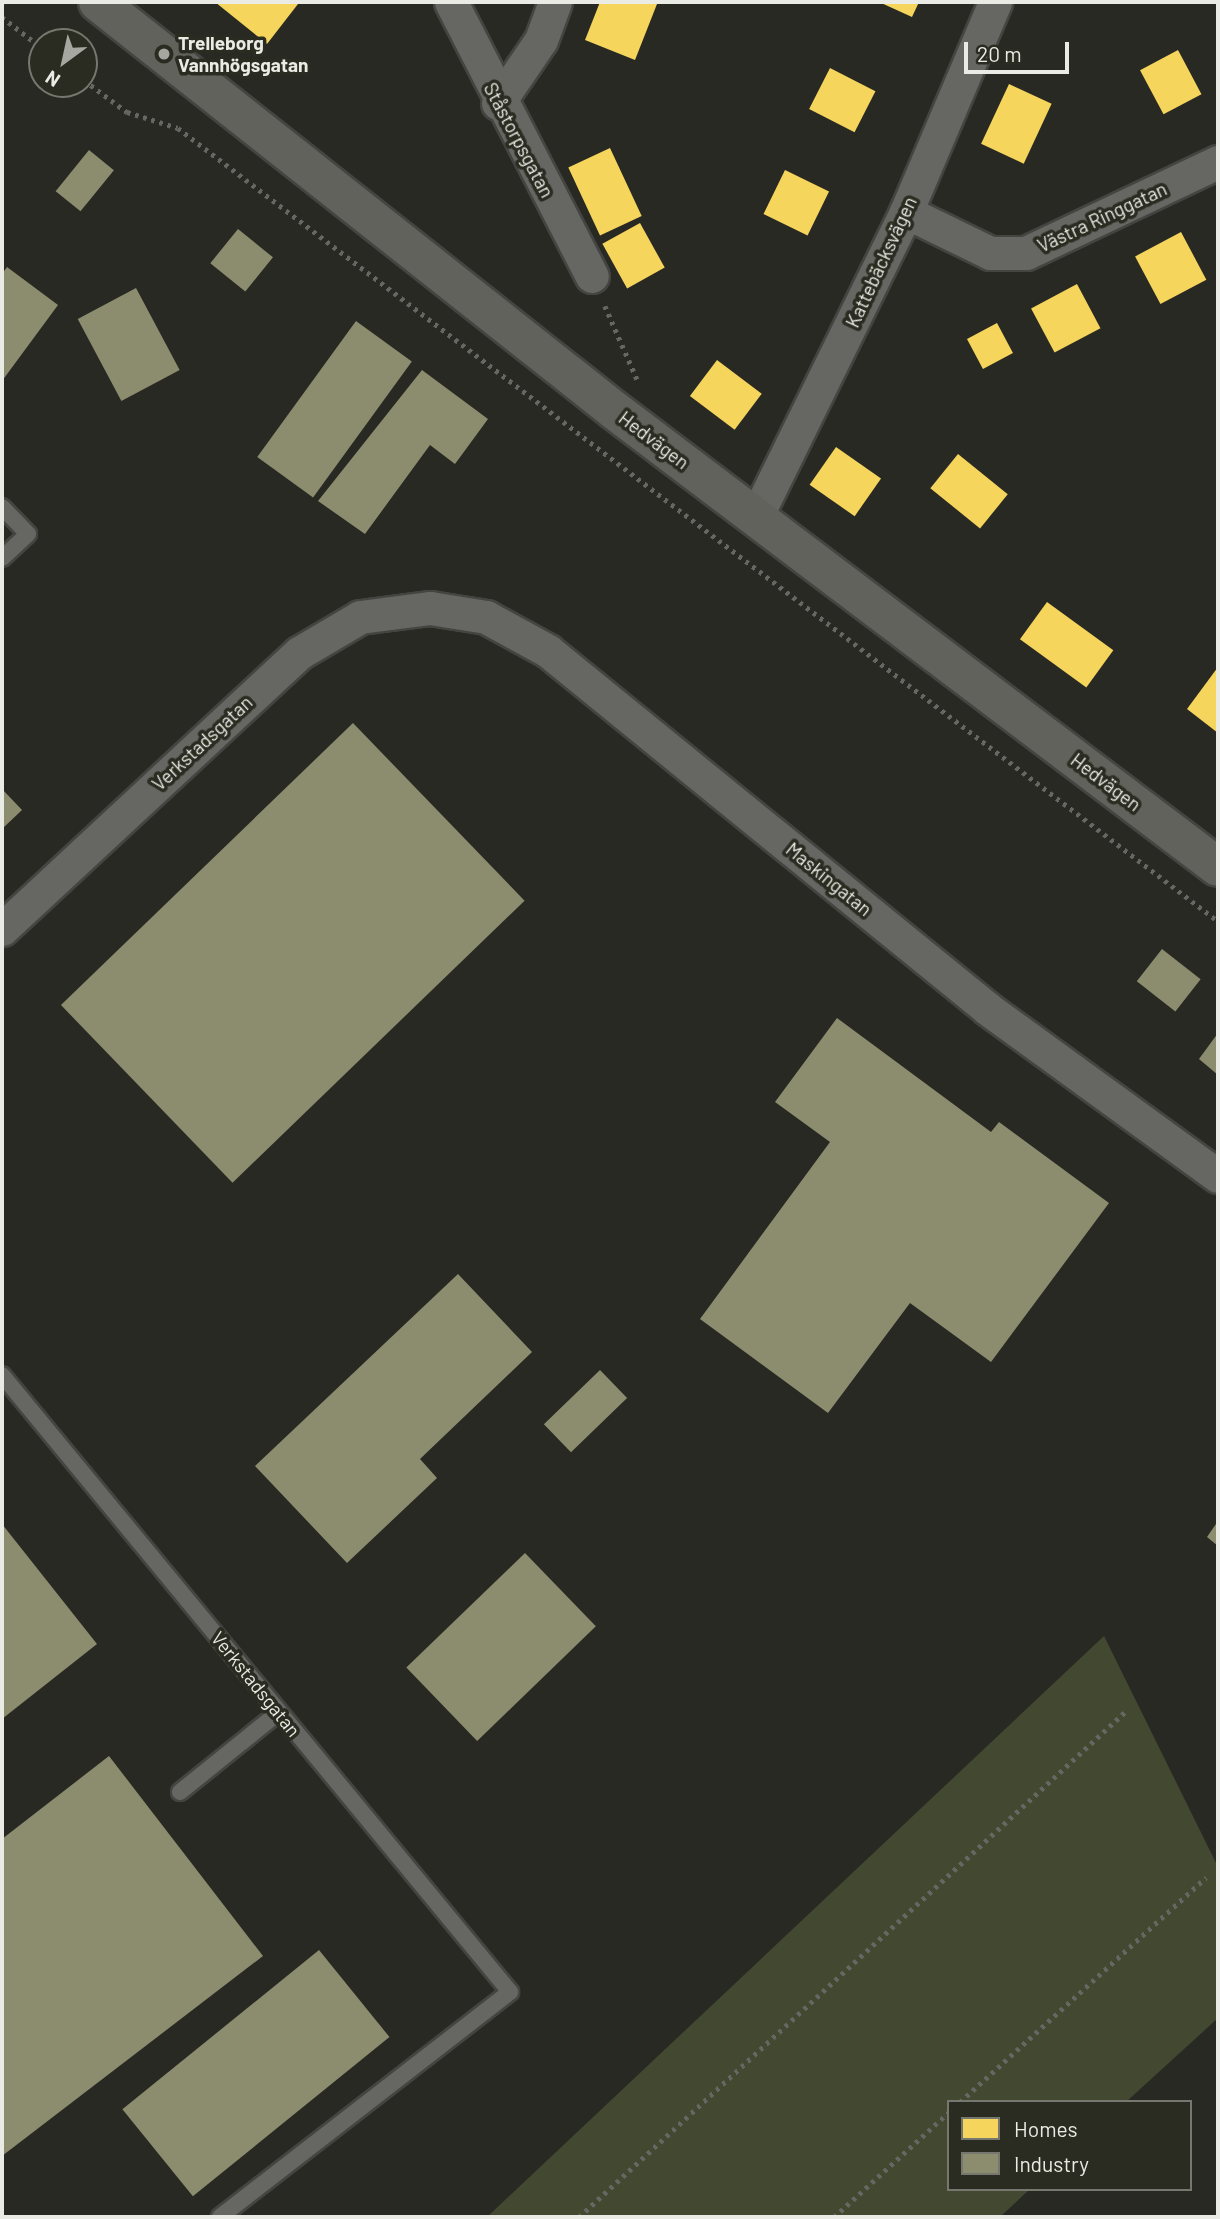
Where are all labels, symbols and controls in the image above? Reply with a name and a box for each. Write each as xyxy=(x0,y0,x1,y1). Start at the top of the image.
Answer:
north arrow xyxy=(28,28,98,98)
scale bar xyxy=(968,28,1073,72)
place label: Trelleborg Vannhögsgatan xyxy=(178,32,308,76)
text: 20 m xyxy=(977,41,1022,66)
marker: Trelleborg Vannhögsgatan xyxy=(156,46,172,62)
text: N xyxy=(41,66,64,92)
street label: Ståstorpsgatan xyxy=(479,79,559,201)
street label: Västra Ringgatan xyxy=(1034,177,1170,257)
street label: Kattebäcksvägen xyxy=(841,193,921,331)
street label: Hedvägen xyxy=(614,406,694,474)
street label: Verkstadsgatan xyxy=(147,691,257,795)
street label: Hedvägen xyxy=(1066,748,1146,816)
street label: Maskingatan xyxy=(782,838,876,920)
street label: Verkstadsgatan xyxy=(207,1627,305,1741)
legend xyxy=(947,2100,1192,2191)
text: Homes xyxy=(1014,2116,1078,2141)
text: Industry xyxy=(1014,2151,1089,2176)

